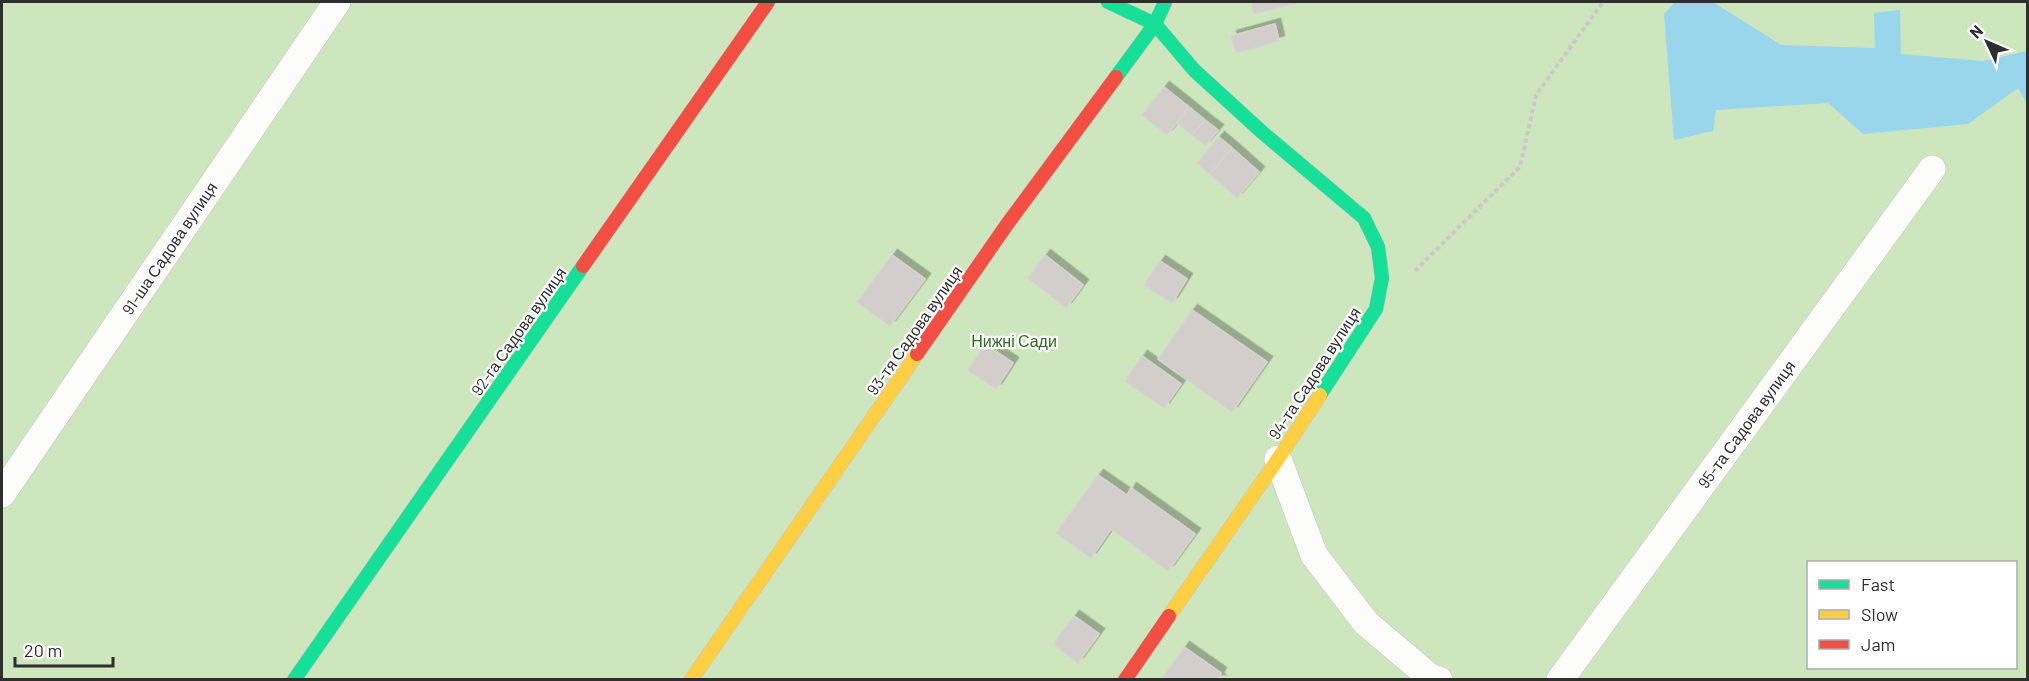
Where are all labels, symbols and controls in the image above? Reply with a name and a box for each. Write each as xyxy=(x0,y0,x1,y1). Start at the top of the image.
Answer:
north arrow xyxy=(1957,12,2017,72)
text: N xyxy=(1965,21,1986,42)
street label: 91-ша Садова вулиця xyxy=(117,178,221,318)
street label: 93-тя Садова вулиця xyxy=(862,262,966,398)
street label: 92-га Садова вулиця xyxy=(467,263,569,399)
street label: 94-та Садова вулиця xyxy=(1264,303,1364,443)
park label: Нижні Сади xyxy=(971,331,1057,350)
street label: 95-та Садова вулиця xyxy=(1693,356,1799,492)
legend xyxy=(1807,561,2017,669)
text: Fast xyxy=(1861,573,1895,595)
text: Slow xyxy=(1861,603,1898,625)
scale bar xyxy=(15,630,112,668)
text: Jam xyxy=(1861,633,1895,655)
text: 20 m xyxy=(24,639,62,661)

